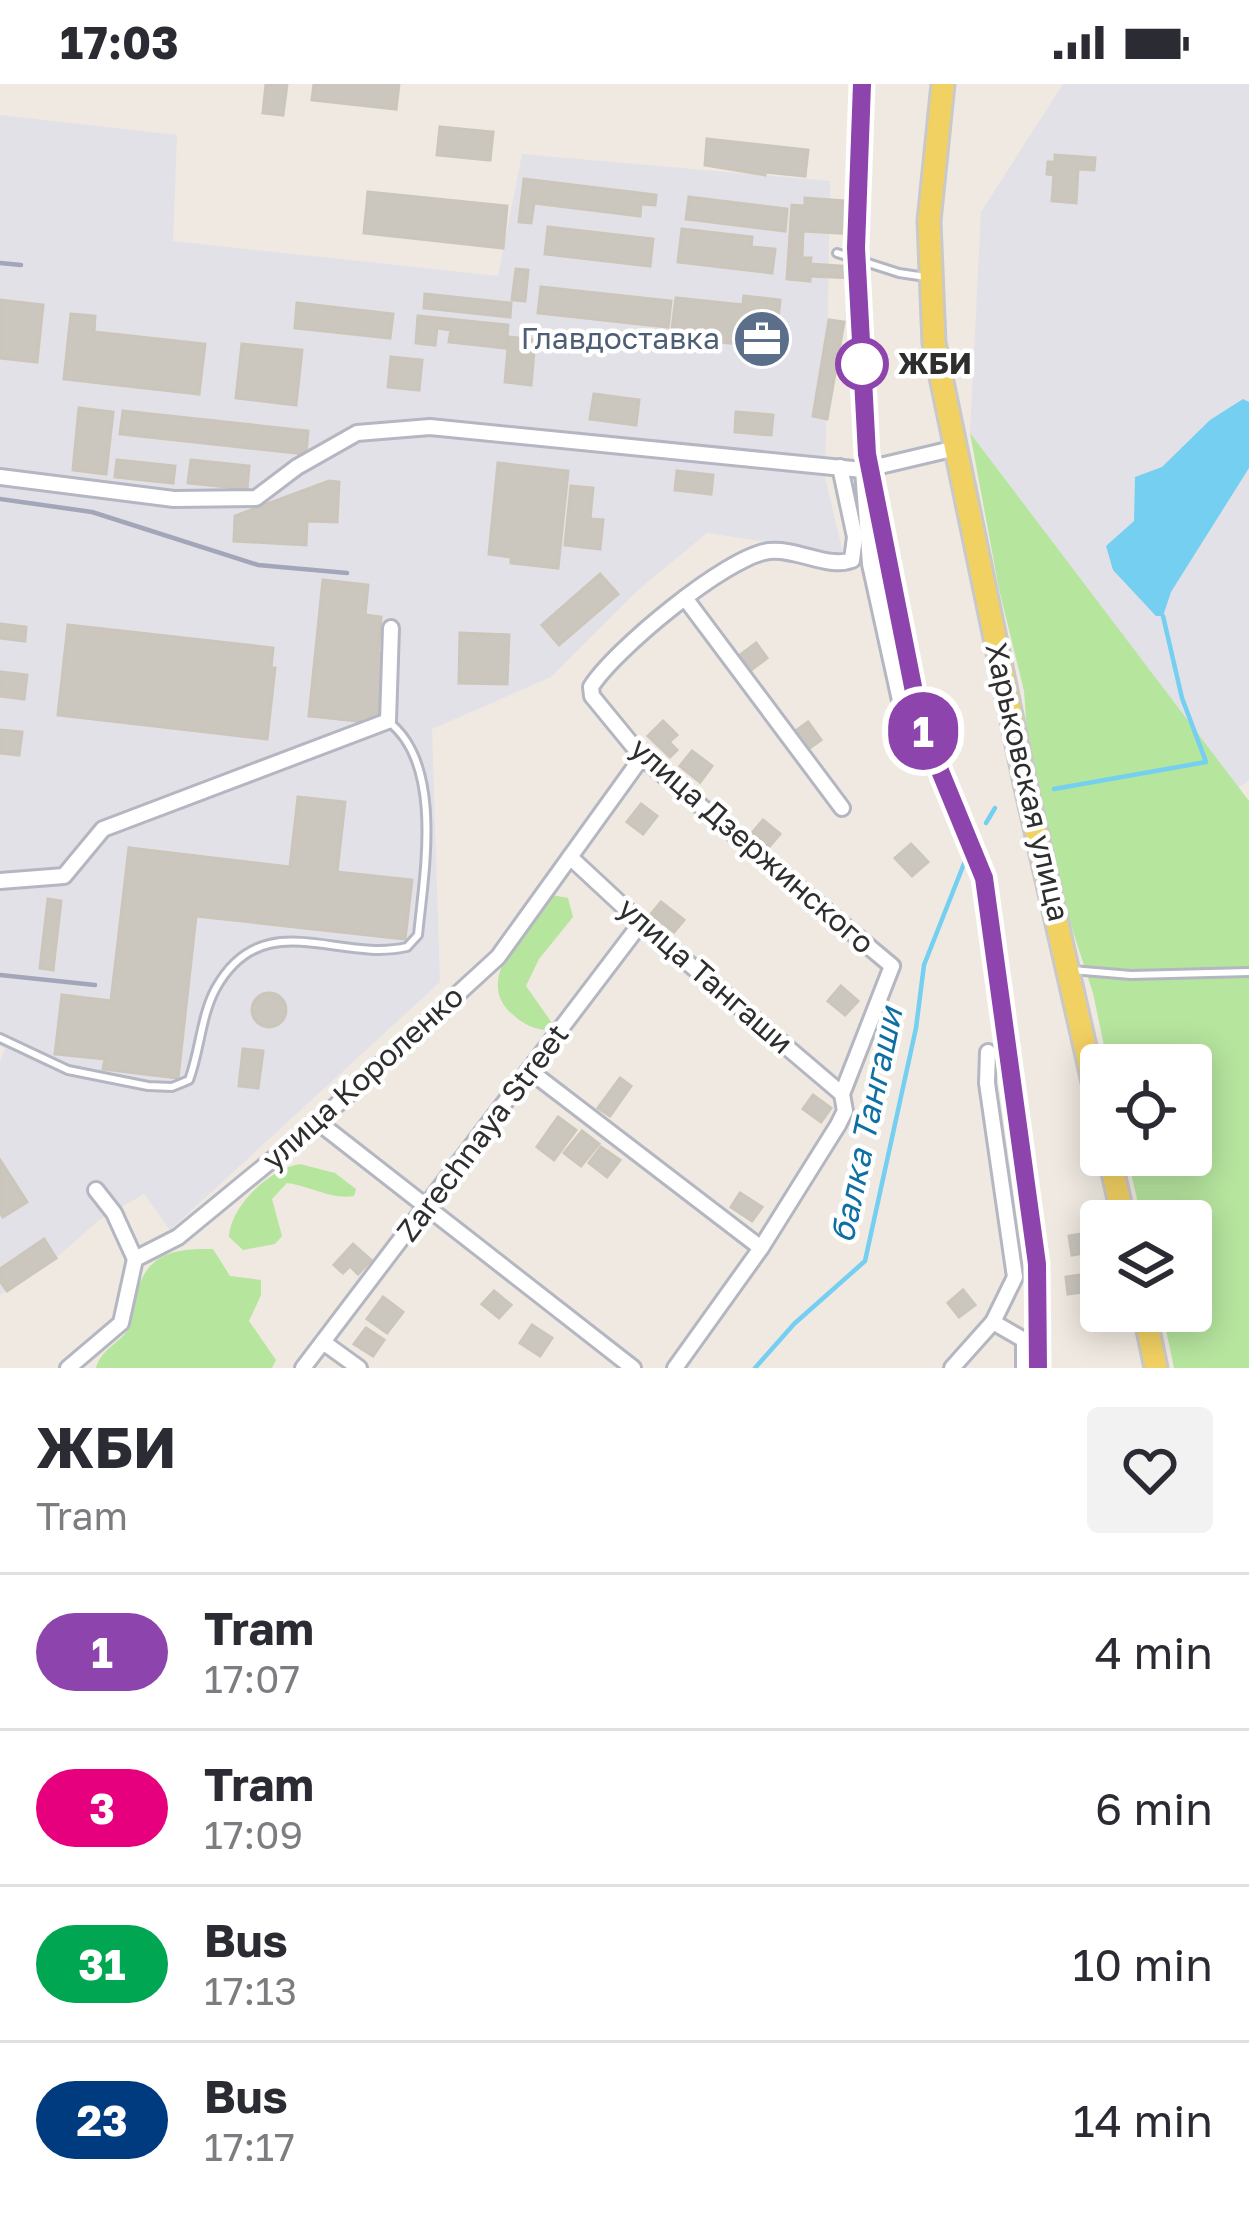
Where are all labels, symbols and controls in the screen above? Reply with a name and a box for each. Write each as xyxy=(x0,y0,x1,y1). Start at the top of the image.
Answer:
text: 17:03 xyxy=(60,15,179,69)
office icon: Главдоставка xyxy=(731,308,793,370)
place label: Главдоставка xyxy=(521,320,720,356)
marker: ЖБИ xyxy=(837,339,887,389)
place label: ЖБИ xyxy=(898,345,972,381)
street label: Харьковская улица xyxy=(978,639,1078,925)
line badge: 1 xyxy=(884,692,962,770)
text: 1 xyxy=(912,706,934,756)
street label: улица Дзержинского xyxy=(623,730,882,961)
street label: улица Тангаши xyxy=(611,890,800,1061)
street label: улица Короленко xyxy=(254,978,470,1177)
water label: балка Тангаши xyxy=(822,1002,910,1246)
street label: Zarechnaya Street xyxy=(389,1017,576,1248)
map controls xyxy=(1080,1044,1212,1332)
button: locate xyxy=(1080,1044,1212,1176)
button: layers xyxy=(1080,1200,1212,1332)
button: heart xyxy=(1087,1407,1213,1533)
text: ЖБИ xyxy=(36,1412,176,1481)
text: Tram xyxy=(36,1492,128,1539)
text: Tram xyxy=(204,1601,314,1655)
text: 4 min xyxy=(1095,1625,1213,1679)
text: 1 xyxy=(91,1627,113,1677)
text: 17:07 xyxy=(204,1655,300,1702)
text: Tram xyxy=(204,1757,314,1811)
text: 6 min xyxy=(1095,1781,1213,1835)
text: 3 xyxy=(89,1783,115,1833)
text: 17:09 xyxy=(204,1811,303,1858)
text: Bus xyxy=(204,1913,288,1967)
text: 10 min xyxy=(1072,1937,1213,1991)
text: 31 xyxy=(78,1939,126,1989)
text: 17:13 xyxy=(204,1967,297,2014)
text: Bus xyxy=(204,2069,288,2123)
text: 14 min xyxy=(1073,2093,1213,2147)
text: 23 xyxy=(76,2095,128,2145)
text: 17:17 xyxy=(204,2123,295,2170)

